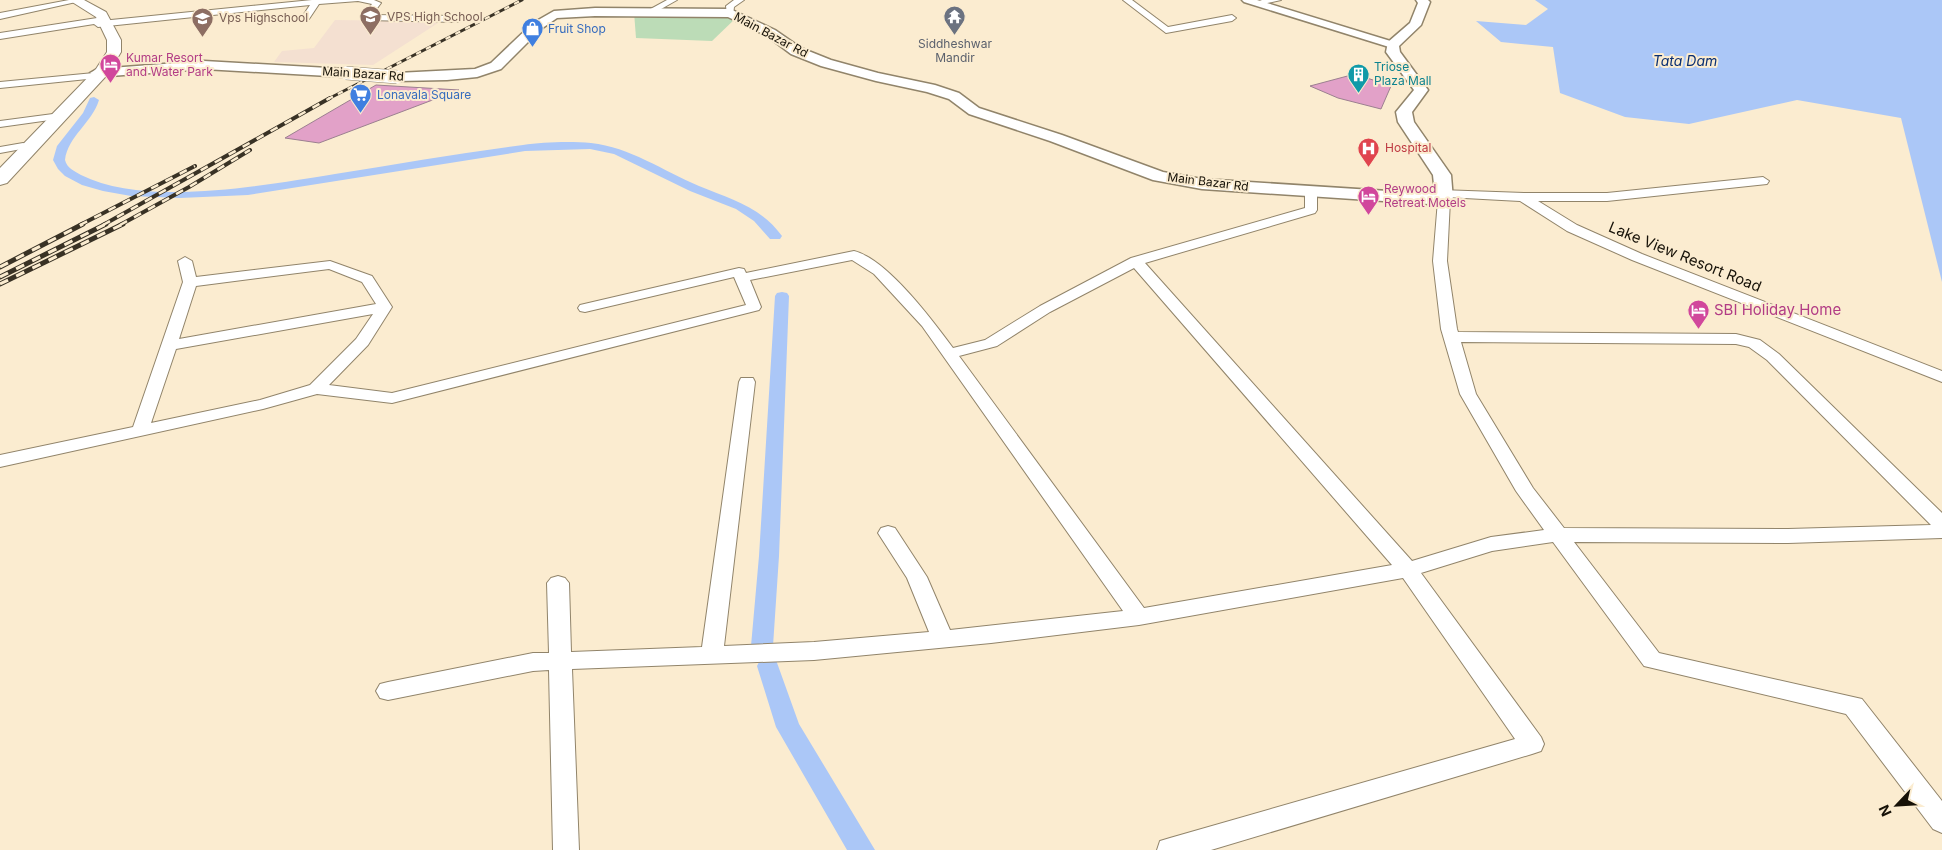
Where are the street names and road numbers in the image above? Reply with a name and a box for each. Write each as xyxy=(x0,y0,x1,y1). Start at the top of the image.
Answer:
street label: Main Bazar Rd xyxy=(732,9,811,60)
street label: Main Bazar Rd xyxy=(322,63,404,84)
street label: Main Bazar Rd xyxy=(1167,169,1250,194)
street label: Lake View Resort Road xyxy=(1606,217,1764,296)

